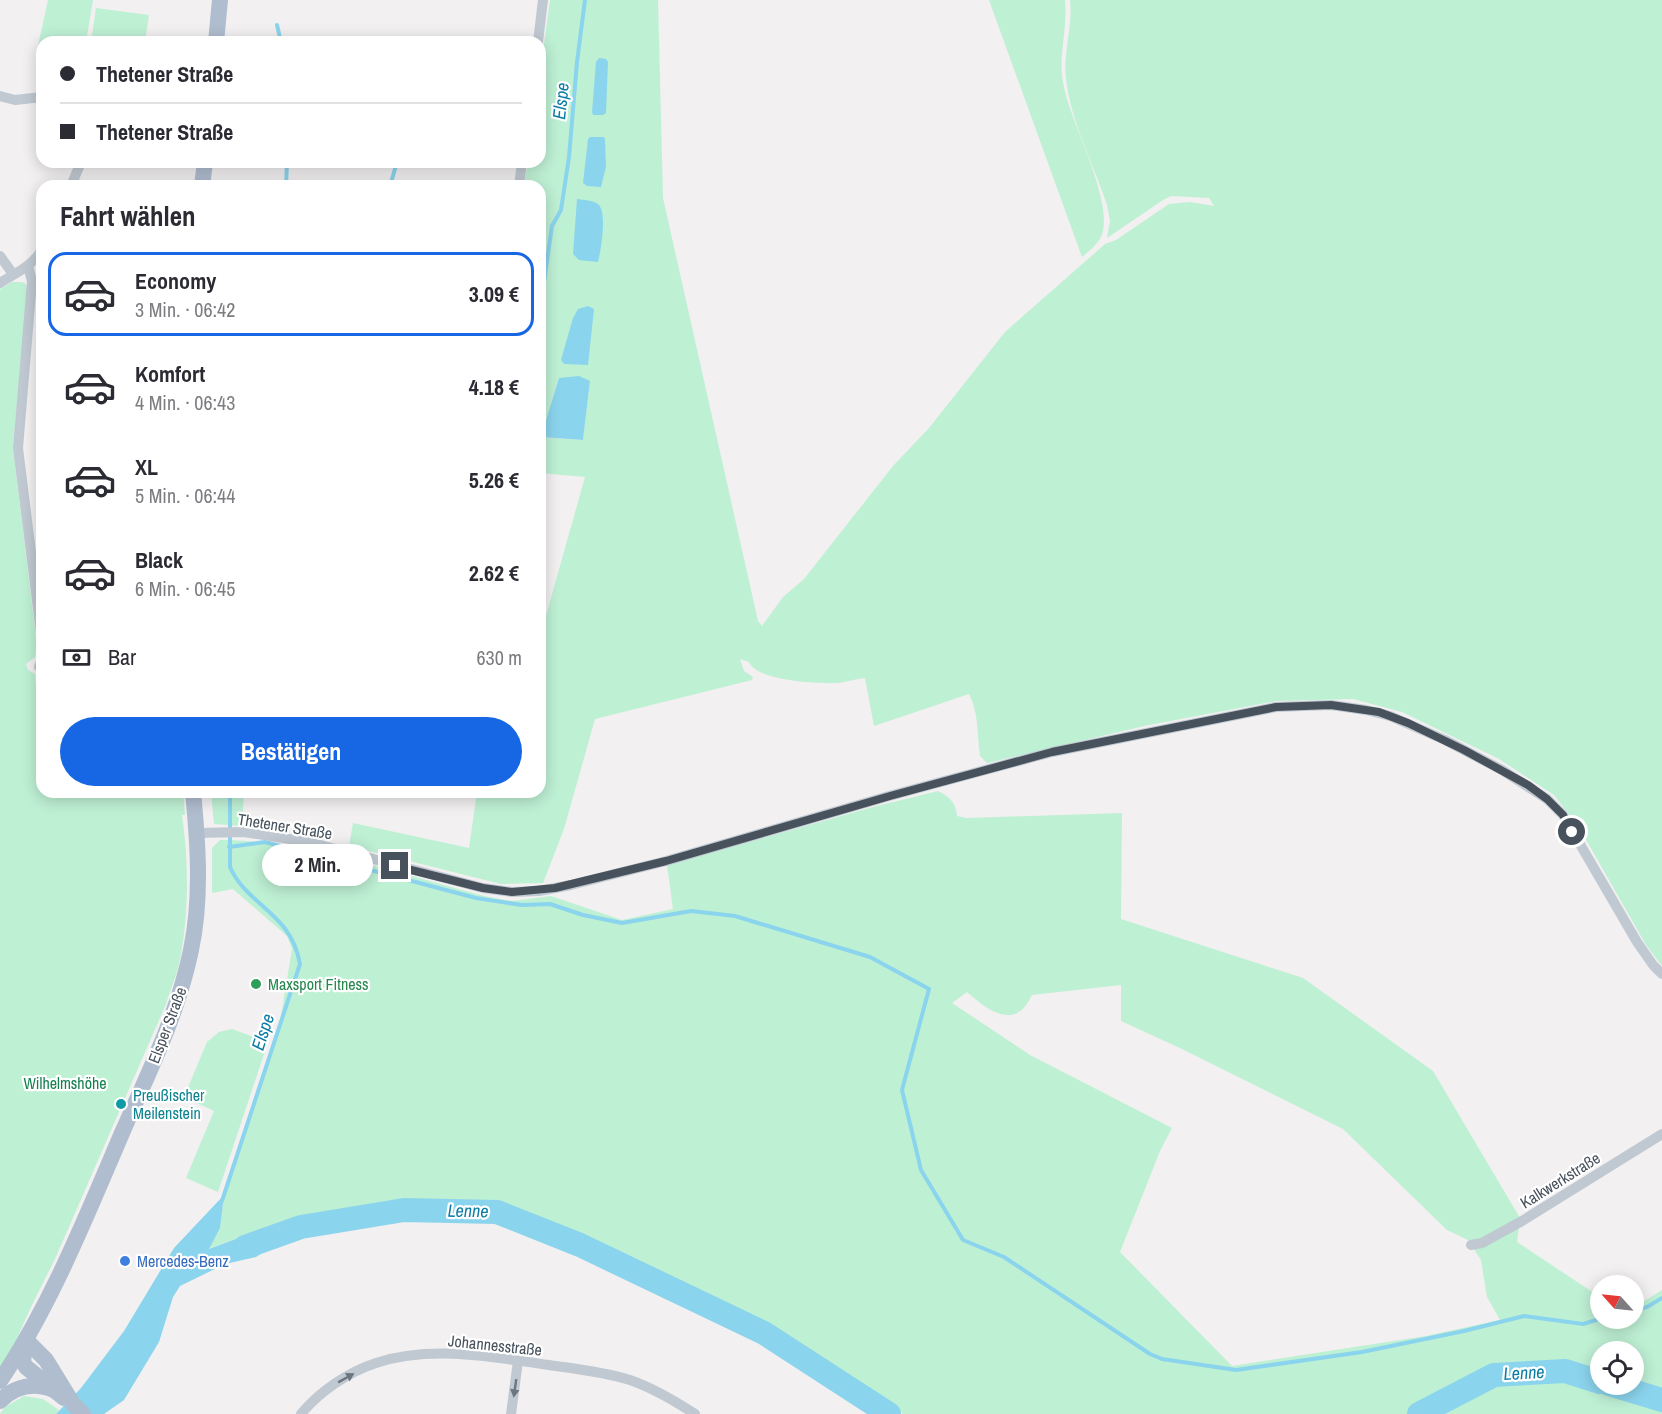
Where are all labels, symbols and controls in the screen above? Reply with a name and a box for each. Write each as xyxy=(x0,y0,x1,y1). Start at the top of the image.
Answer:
text: Thetener Straße xyxy=(96,59,233,89)
water label: Elspe xyxy=(546,81,575,121)
text: Thetener Straße xyxy=(96,117,233,147)
text: Fahrt wählen xyxy=(60,198,196,234)
text: Economy xyxy=(135,266,216,296)
icon: car xyxy=(63,267,117,321)
text: 3.09 € xyxy=(469,279,519,309)
text: 3 Min. · 06:42 xyxy=(135,296,235,323)
text: Komfort xyxy=(135,359,205,389)
icon: car xyxy=(63,360,117,414)
text: 4.18 € xyxy=(469,372,519,402)
text: 4 Min. · 06:43 xyxy=(135,389,235,416)
text: XL xyxy=(135,452,158,482)
icon: car xyxy=(63,453,117,507)
text: 5.26 € xyxy=(469,465,519,495)
text: 5 Min. · 06:44 xyxy=(135,482,235,509)
text: Black xyxy=(135,545,183,575)
icon: car xyxy=(63,546,117,600)
text: 2.62 € xyxy=(469,558,519,588)
text: 6 Min. · 06:45 xyxy=(135,575,235,602)
icon: cash xyxy=(60,641,93,674)
text: Bar xyxy=(108,642,136,672)
text: 630 m xyxy=(476,644,522,671)
button: Bestätigen xyxy=(60,717,522,786)
street label: Thetener Straße xyxy=(236,808,334,844)
route start xyxy=(1558,818,1585,845)
callout: 2 Min. xyxy=(263,845,374,887)
text: 2 Min. xyxy=(294,851,341,878)
route end xyxy=(381,852,408,879)
place label: Maxsport Fitness xyxy=(268,973,369,995)
marker: Maxsport Fitness xyxy=(249,977,263,991)
street label: Elsper Straße xyxy=(142,984,192,1066)
water label: Elspe xyxy=(245,1010,280,1053)
park label: Wilhelmshöhe xyxy=(23,1072,107,1094)
place label: Preußischer Meilenstein xyxy=(133,1084,205,1124)
marker: Preußischer Meilenstein xyxy=(114,1097,128,1111)
street label: Kalkwerkstraße xyxy=(1516,1147,1604,1213)
water label: Lenne xyxy=(447,1198,489,1223)
place label: Mercedes-Benz xyxy=(137,1250,229,1272)
marker: Mercedes-Benz xyxy=(118,1254,132,1268)
north arrow xyxy=(1590,1275,1644,1329)
map controls xyxy=(1590,1275,1644,1395)
street label: Johannesstraße xyxy=(447,1329,543,1361)
button: locate xyxy=(1590,1341,1644,1395)
water label: Lenne xyxy=(1503,1359,1545,1386)
one-way arrow xyxy=(338,1372,354,1383)
one-way arrow xyxy=(510,1378,519,1397)

